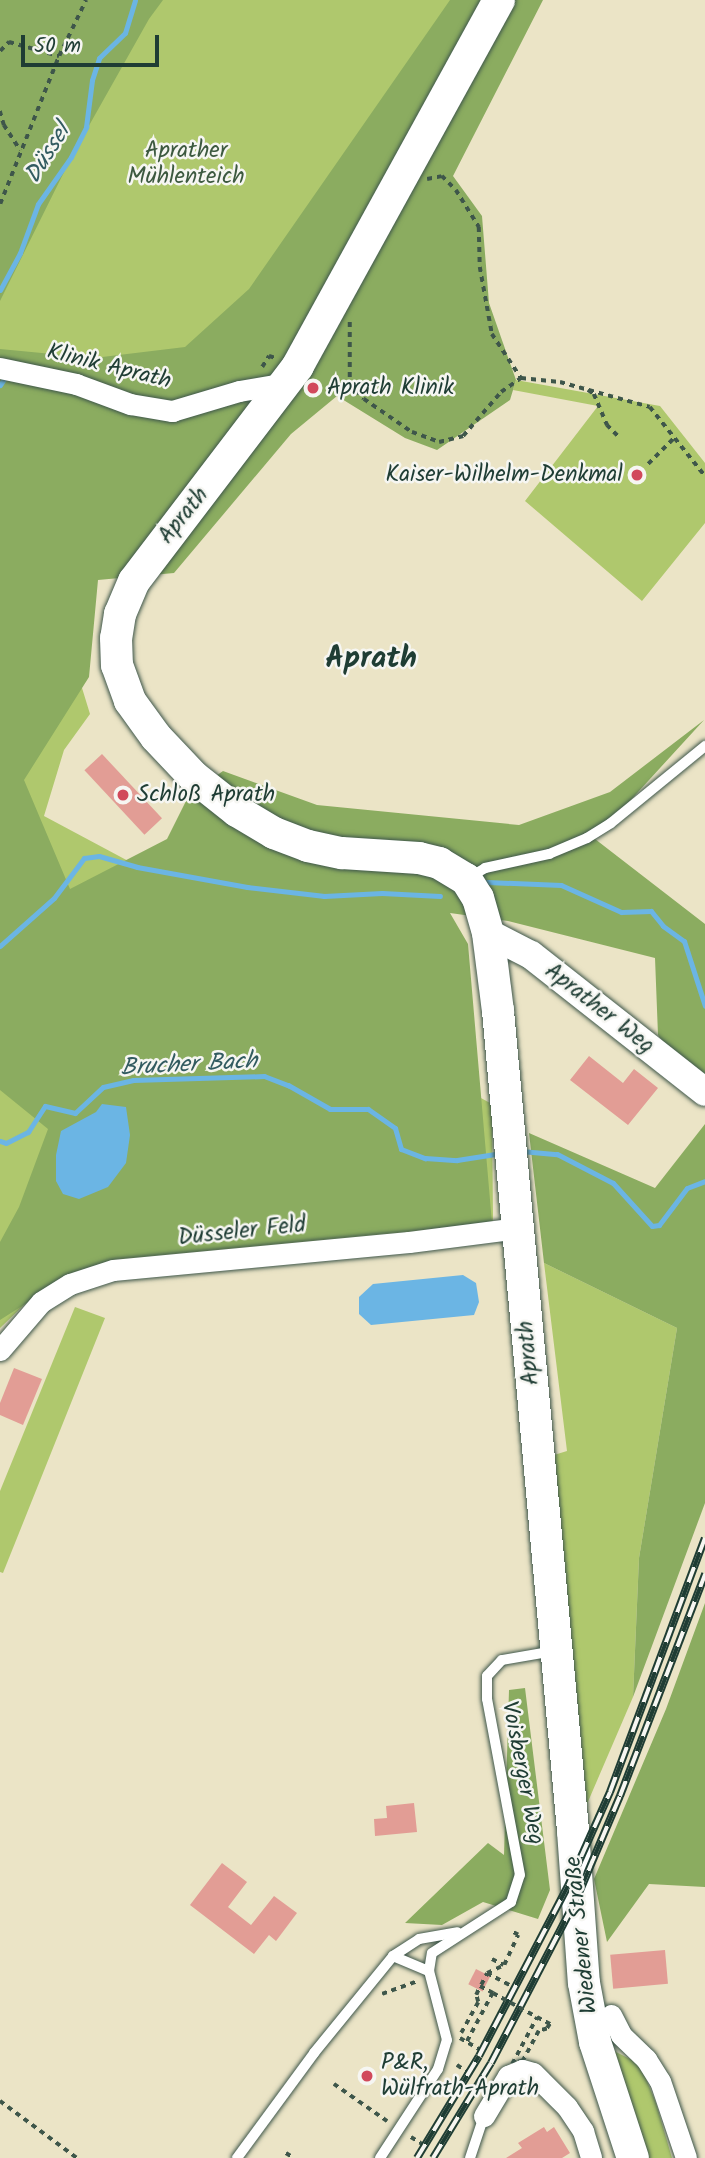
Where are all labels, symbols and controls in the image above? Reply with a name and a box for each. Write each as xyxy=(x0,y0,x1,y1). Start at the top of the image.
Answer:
scale bar xyxy=(24,21,163,65)
text: 50 m xyxy=(34,30,81,63)
water label: Düssel xyxy=(19,119,77,189)
park label: Aprather Mühlenteich xyxy=(127,137,245,191)
street label: Klinik Aprath xyxy=(44,338,174,396)
place label: Aprath Klinik xyxy=(327,374,454,402)
marker: Aprath Klinik xyxy=(305,380,321,396)
place label: Kaiser-Wilhelm-Denkmal xyxy=(386,461,623,489)
marker: Kaiser-Wilhelm-Denkmal xyxy=(629,467,645,483)
street label: Aprath xyxy=(153,482,215,550)
district label: Aprath xyxy=(325,641,417,677)
place label: Schloß Aprath xyxy=(137,781,275,809)
marker: Schloß Aprath xyxy=(115,787,131,803)
street label: Aprather Weg xyxy=(539,958,659,1060)
water label: Brucher Bach xyxy=(120,1047,258,1083)
street label: Düsseler Feld xyxy=(177,1212,307,1252)
street label: Aprath xyxy=(512,1320,546,1386)
street label: Voisberger Weg xyxy=(495,1699,549,1847)
street label: Wiedener Straße xyxy=(560,1855,604,2015)
place label: P&R, Wülfrath-Aprath xyxy=(381,2049,539,2103)
marker: P&R, Wülfrath-Aprath xyxy=(359,2068,375,2084)

